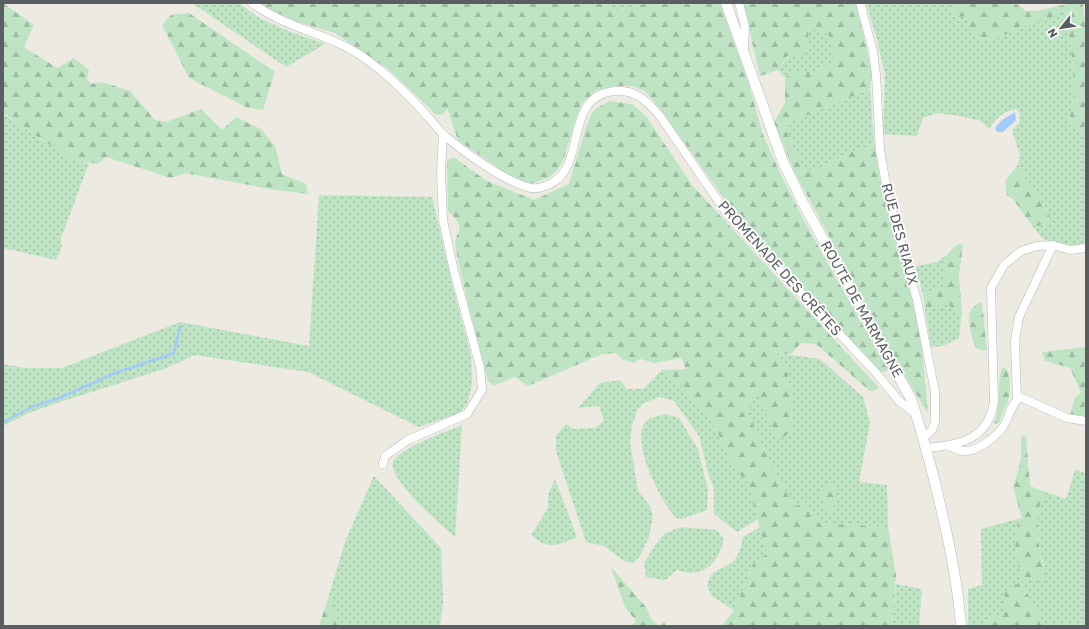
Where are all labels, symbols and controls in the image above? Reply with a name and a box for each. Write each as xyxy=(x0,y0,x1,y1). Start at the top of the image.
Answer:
north arrow xyxy=(1041,8,1081,48)
text: N xyxy=(1044,26,1060,40)
street label: RUE DES RIAUX xyxy=(879,181,922,287)
street label: PROMENADE DES CRÊTES xyxy=(715,197,846,339)
street label: ROUTE DE MARMAGNE xyxy=(818,237,907,380)

